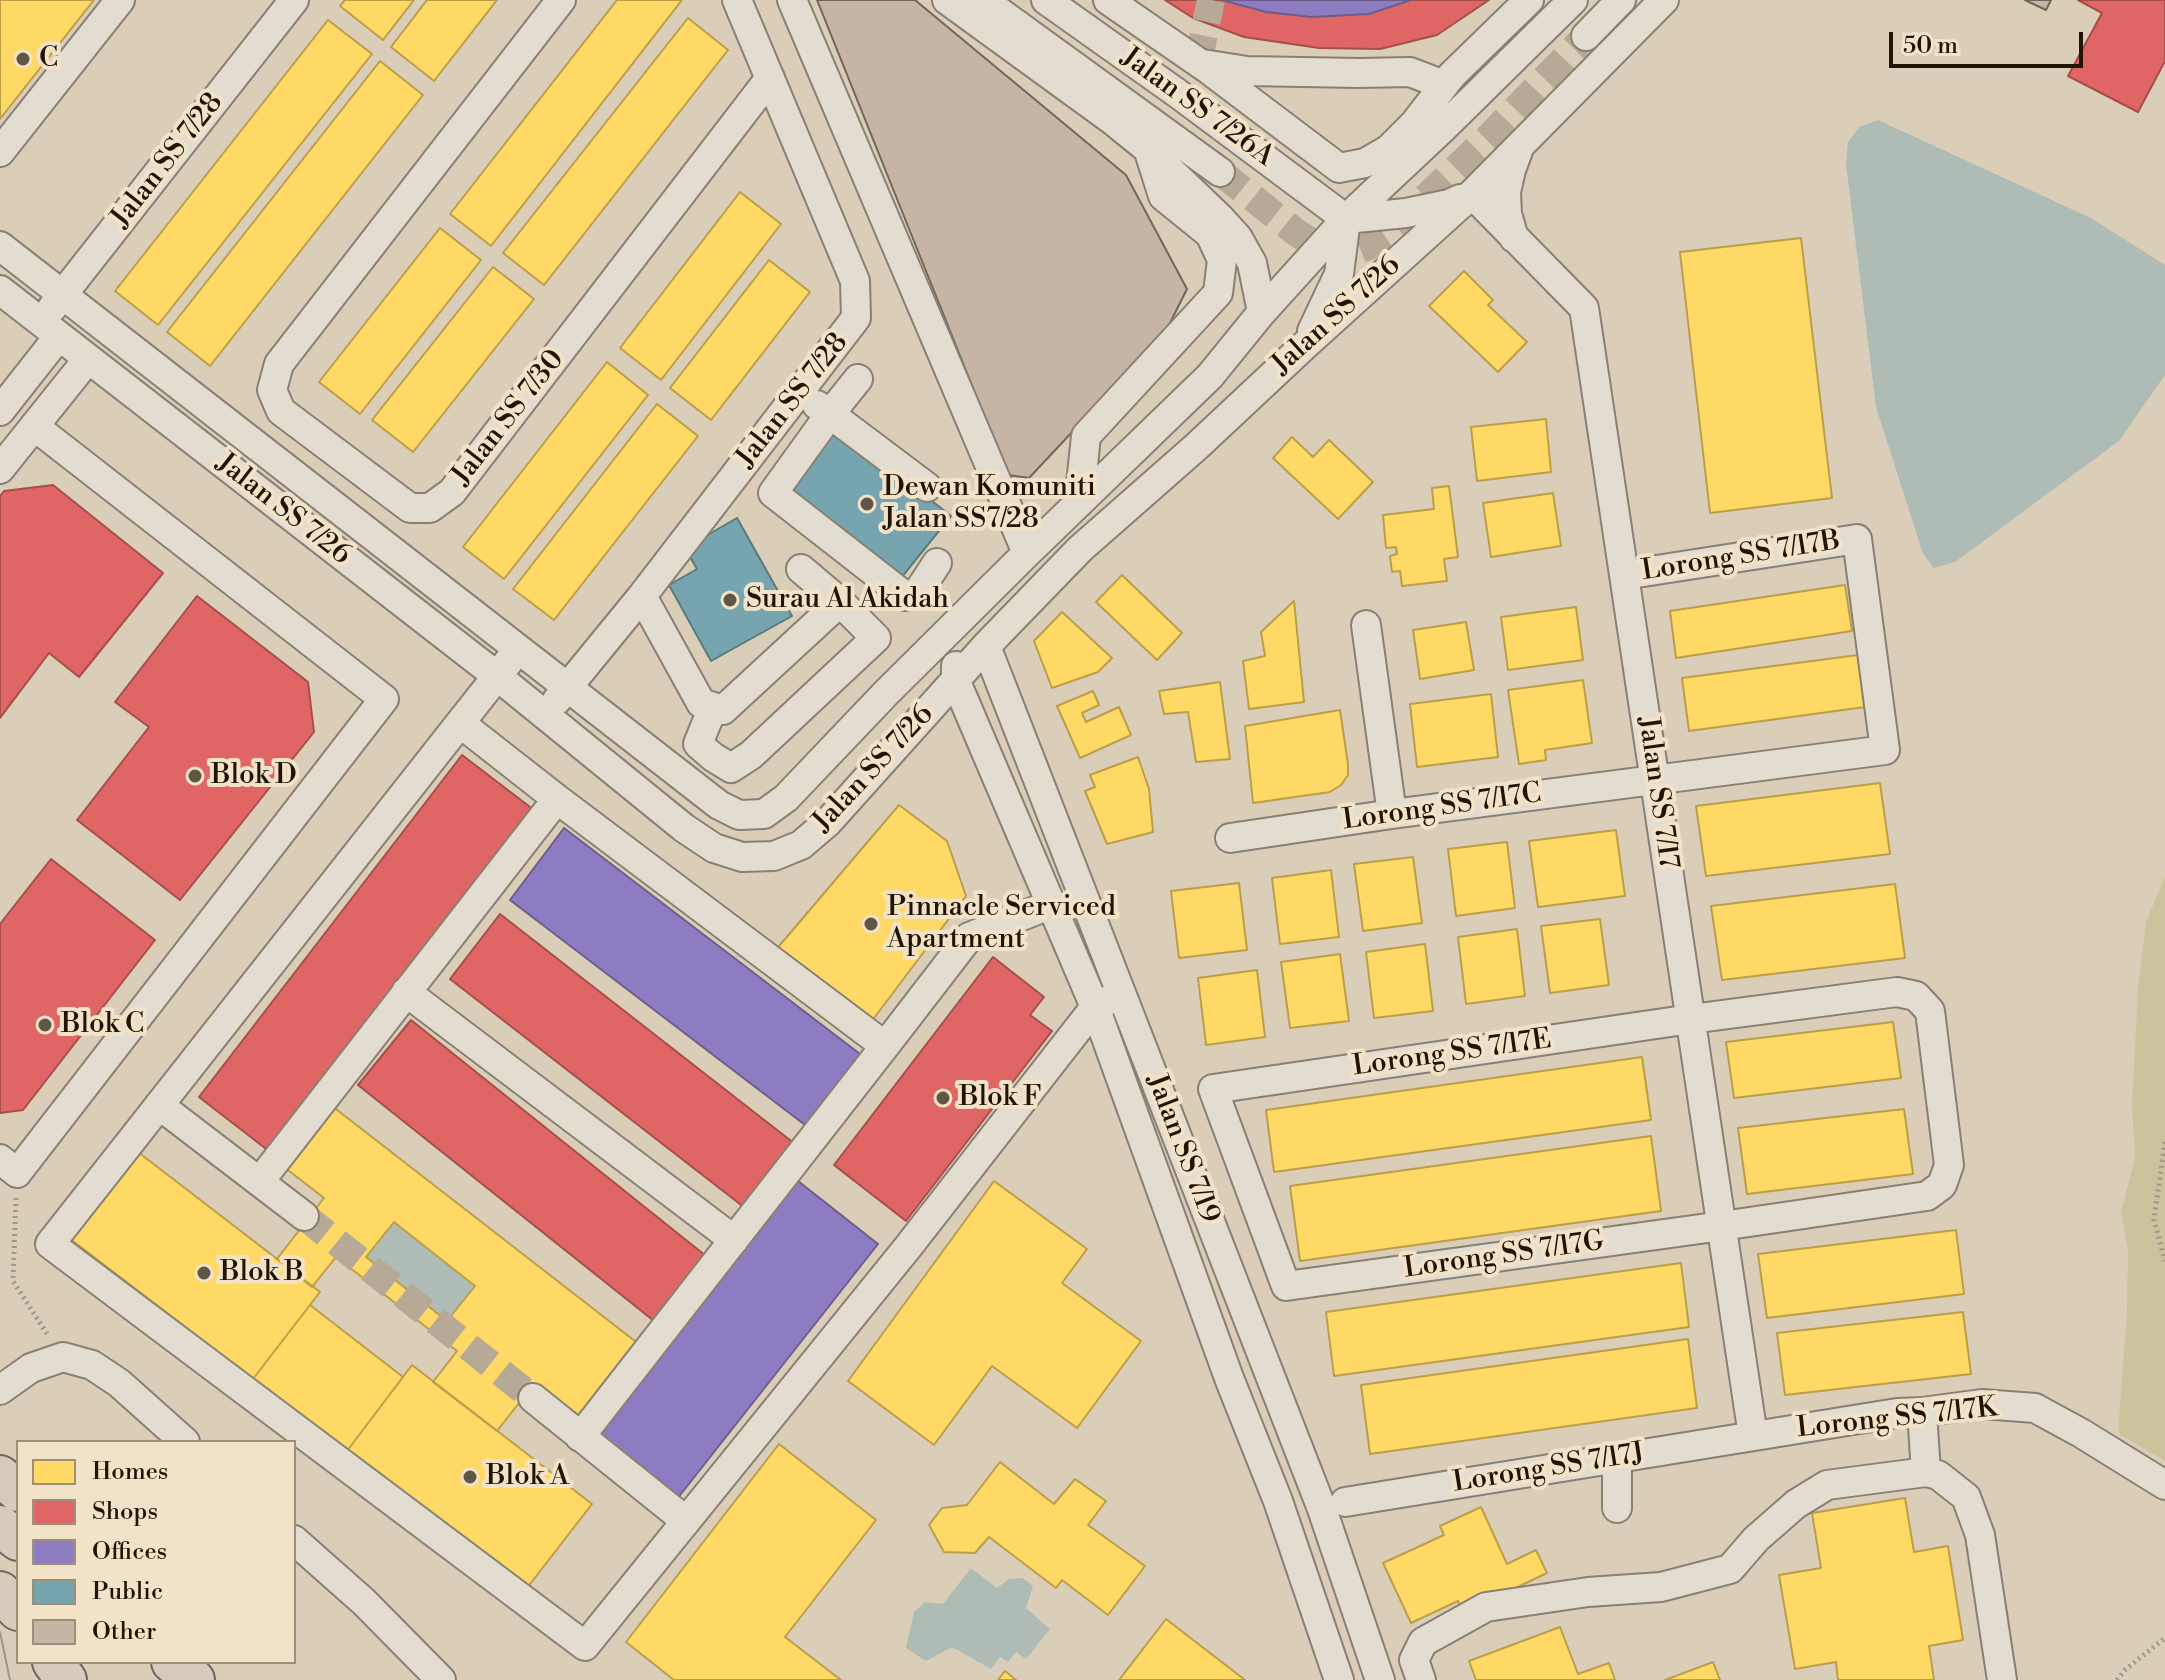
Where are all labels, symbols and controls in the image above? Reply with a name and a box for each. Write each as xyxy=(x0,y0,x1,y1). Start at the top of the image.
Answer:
scale bar xyxy=(1893,16,2087,66)
text: 50 m xyxy=(1903,31,1958,61)
street label: Jalan SS 7/26A xyxy=(1114,41,1280,175)
place label: C xyxy=(39,42,58,76)
marker: C xyxy=(14,50,32,68)
street label: Jalan SS 7/28 xyxy=(105,87,231,235)
street label: Jalan SS 7/26 xyxy=(1266,250,1408,382)
street label: Jalan SS 7/28 xyxy=(730,327,856,475)
street label: Jalan SS 7/30 xyxy=(446,344,572,492)
street label: Jalan SS 7/26 xyxy=(209,447,357,573)
place label: Dewan Komuniti Jalan SS7/28 xyxy=(883,471,1096,537)
marker: Dewan Komuniti Jalan SS7/28 xyxy=(858,495,876,513)
street label: Lorong SS 7/17B xyxy=(1639,525,1843,589)
place label: Surau Al Akidah xyxy=(746,583,949,617)
marker: Surau Al Akidah xyxy=(721,591,739,609)
street label: Jalan SS 7/26 xyxy=(807,699,941,839)
street label: Jalan SS 7/17 xyxy=(1630,715,1684,871)
place label: Blok D xyxy=(211,759,297,793)
marker: Blok D xyxy=(186,767,204,785)
street label: Lorong SS 7/17C xyxy=(1341,777,1543,839)
place label: Pinnacle Serviced Apartment xyxy=(887,891,1116,957)
marker: Pinnacle Serviced Apartment xyxy=(862,915,880,933)
place label: Blok C xyxy=(61,1008,144,1042)
marker: Blok C xyxy=(36,1016,54,1034)
street label: Lorong SS 7/17E xyxy=(1350,1023,1554,1085)
street label: Jalan SS 7/19 xyxy=(1138,1070,1226,1228)
place label: Blok F xyxy=(959,1081,1042,1115)
marker: Blok F xyxy=(934,1089,952,1107)
street label: Lorong SS 7/17G xyxy=(1402,1225,1606,1287)
place label: Blok B xyxy=(220,1256,304,1290)
marker: Blok B xyxy=(195,1264,213,1282)
street label: Lorong SS 7/17K xyxy=(1795,1392,1999,1446)
street label: Lorong SS 7/17J xyxy=(1451,1437,1647,1501)
legend xyxy=(16,1440,296,1664)
text: Homes xyxy=(92,1457,168,1487)
place label: Blok A xyxy=(486,1460,569,1494)
marker: Blok A xyxy=(461,1468,479,1486)
text: Shops xyxy=(92,1497,158,1527)
text: Offices xyxy=(92,1537,167,1567)
text: Public xyxy=(92,1577,163,1607)
text: Other xyxy=(92,1617,156,1647)

